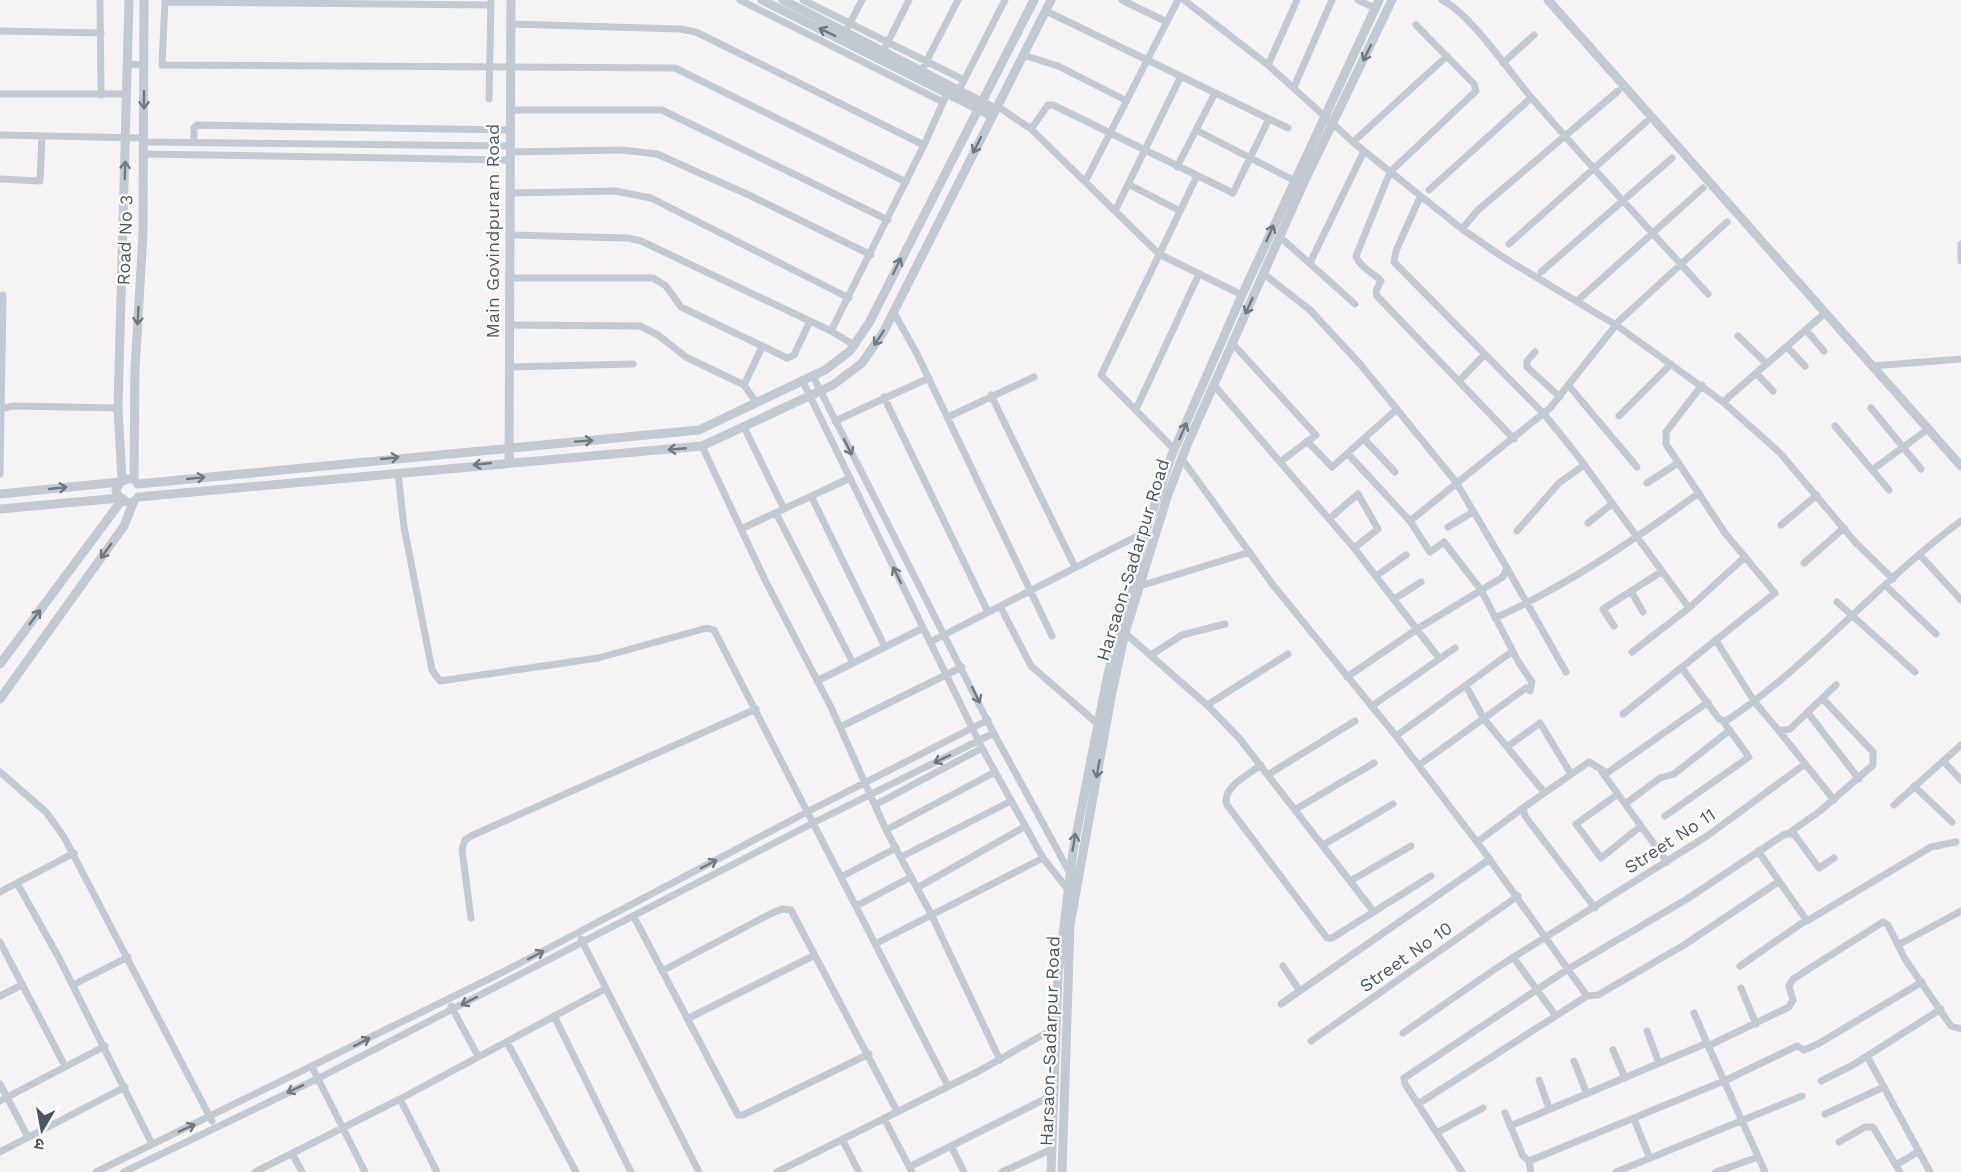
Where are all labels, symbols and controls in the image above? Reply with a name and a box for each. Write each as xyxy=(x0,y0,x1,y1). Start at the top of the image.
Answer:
one-way arrow xyxy=(819,26,837,38)
one-way arrow xyxy=(1360,43,1372,61)
one-way arrow xyxy=(138,90,150,110)
street label: Main Govindpuram Road xyxy=(482,124,503,338)
one-way arrow xyxy=(970,136,982,154)
one-way arrow xyxy=(119,160,130,180)
street label: Road No 3 xyxy=(112,194,137,286)
one-way arrow xyxy=(1264,224,1276,242)
one-way arrow xyxy=(892,258,904,276)
one-way arrow xyxy=(1243,296,1254,314)
one-way arrow xyxy=(132,306,143,326)
one-way arrow xyxy=(873,329,885,346)
one-way arrow xyxy=(1177,422,1189,440)
one-way arrow xyxy=(574,435,594,446)
one-way arrow xyxy=(843,438,855,456)
one-way arrow xyxy=(667,444,687,455)
one-way arrow xyxy=(380,453,399,464)
street label: Harsaon-Sadarpur Road xyxy=(1092,456,1173,664)
one-way arrow xyxy=(473,459,493,470)
one-way arrow xyxy=(185,472,205,483)
one-way arrow xyxy=(48,482,68,493)
one-way arrow xyxy=(100,543,112,559)
one-way arrow xyxy=(891,567,903,585)
one-way arrow xyxy=(29,610,41,626)
one-way arrow xyxy=(970,686,982,704)
one-way arrow xyxy=(933,754,951,766)
one-way arrow xyxy=(1092,758,1103,778)
street label: Street No 11 xyxy=(1620,803,1719,878)
one-way arrow xyxy=(1069,832,1080,852)
one-way arrow xyxy=(699,858,717,869)
street label: Street No 10 xyxy=(1355,917,1456,996)
street label: Harsaon-Sadarpur Road xyxy=(1035,935,1064,1146)
one-way arrow xyxy=(527,949,544,961)
one-way arrow xyxy=(460,995,478,1007)
one-way arrow xyxy=(352,1036,370,1047)
one-way arrow xyxy=(287,1084,305,1096)
north arrow xyxy=(12,1100,72,1160)
one-way arrow xyxy=(177,1122,195,1134)
text: उ xyxy=(33,1134,46,1154)

